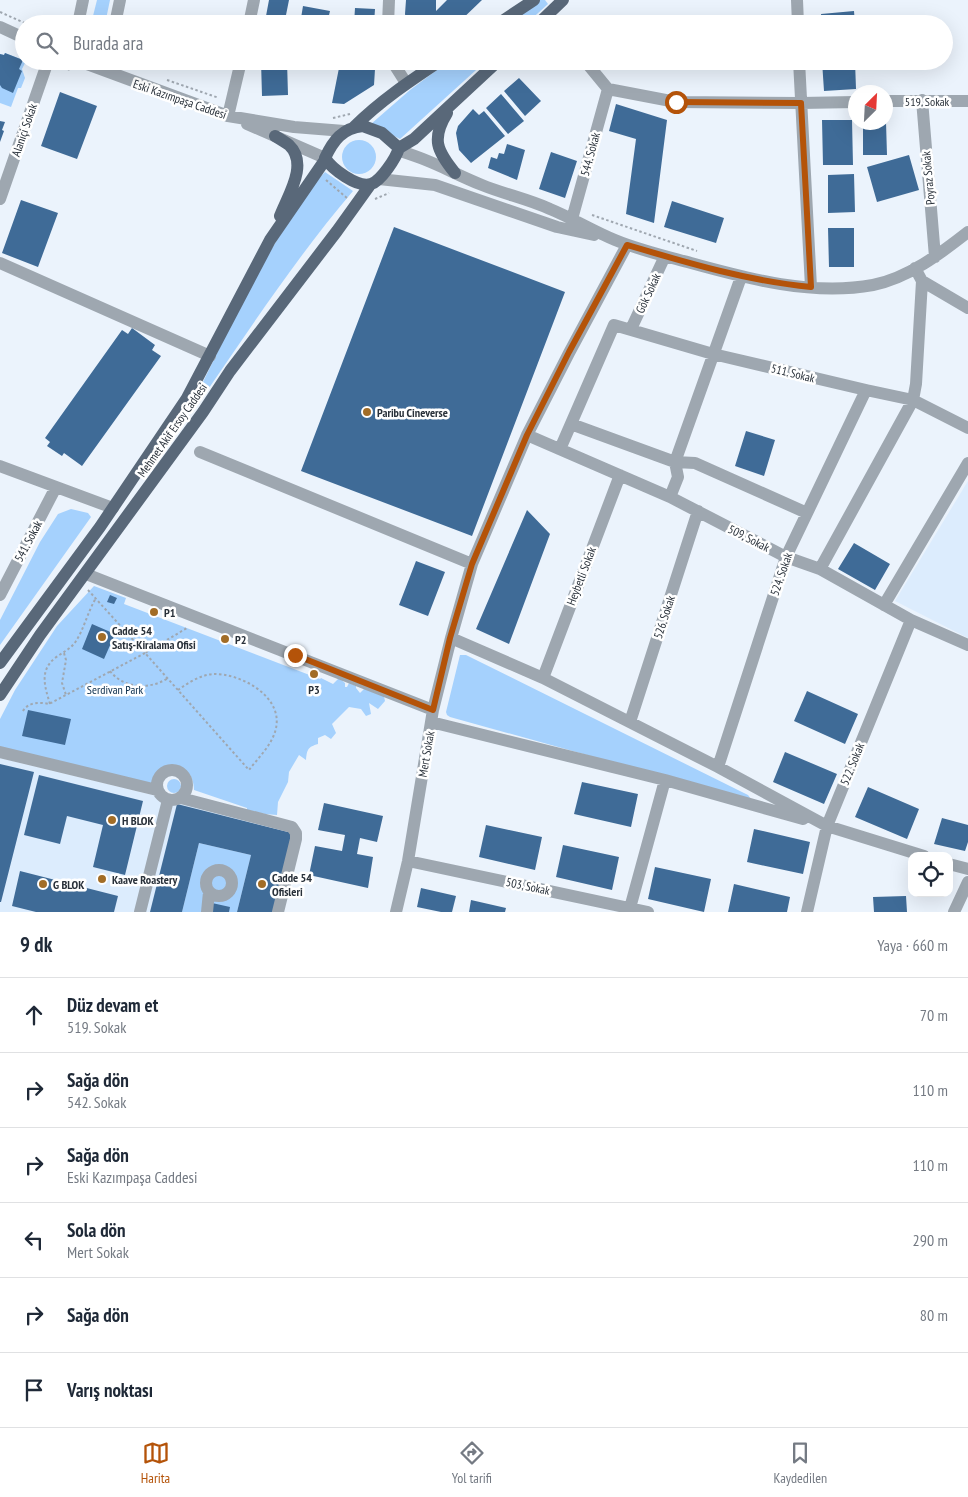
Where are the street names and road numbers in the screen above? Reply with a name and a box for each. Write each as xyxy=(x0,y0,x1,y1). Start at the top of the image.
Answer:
street label: Eski Kazımpaşa Caddesi xyxy=(131,76,229,122)
street label: 519. Sokak xyxy=(905,94,950,109)
street label: Alaniçi Sokak xyxy=(8,101,40,158)
street label: 544. Sokak xyxy=(577,130,603,177)
street label: Poyraz Sokak xyxy=(918,150,938,205)
street label: Gök Sokak xyxy=(632,270,664,315)
street label: 511. Sokak xyxy=(770,360,817,386)
street label: Mehmet Akif Ersoy Caddesi xyxy=(134,380,210,480)
street label: 541. Sokak xyxy=(11,518,45,564)
street label: 509. Sokak xyxy=(726,521,773,555)
street label: Heybetli Sokak xyxy=(563,544,599,607)
street label: 524. Sokak xyxy=(767,550,795,597)
street label: 526. Sokak xyxy=(650,593,678,640)
street label: Mert Sokak xyxy=(415,729,437,778)
street label: 522. Sokak xyxy=(837,740,867,787)
street label: 503. Sokak xyxy=(505,874,552,898)

